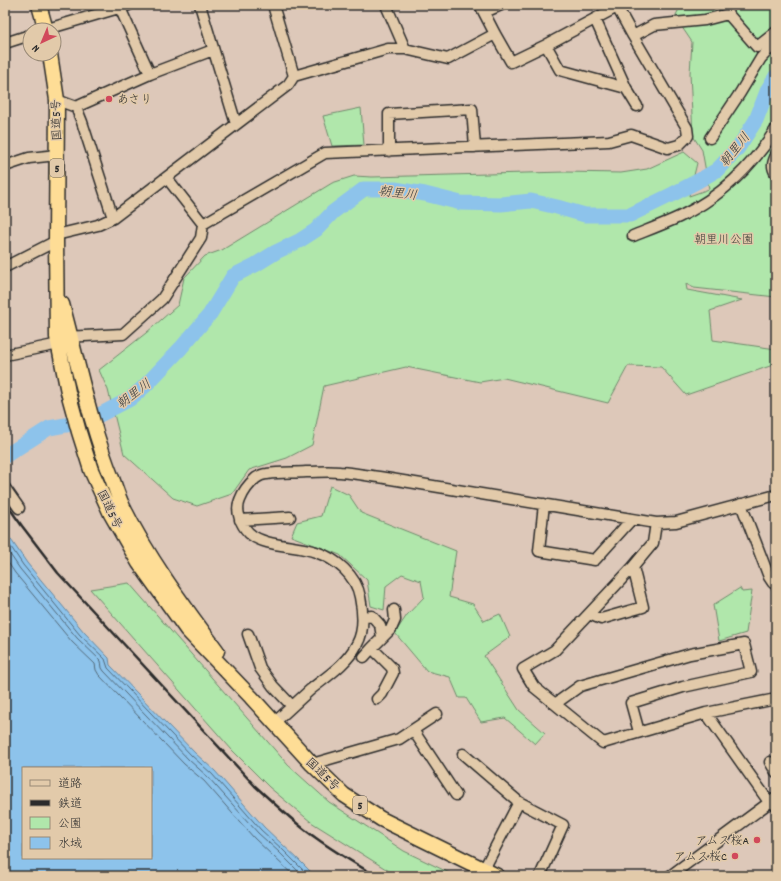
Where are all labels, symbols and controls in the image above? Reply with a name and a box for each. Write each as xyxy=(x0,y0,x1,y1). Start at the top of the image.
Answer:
north arrow xyxy=(22,22,62,62)
text: N xyxy=(29,40,44,55)
place label: あさり xyxy=(117,92,152,109)
marker: あさり xyxy=(104,94,114,104)
street label: 国道5号 xyxy=(48,99,67,141)
water label: 朝里川 xyxy=(716,129,756,172)
road number: 5 xyxy=(50,159,64,177)
water label: 朝里川 xyxy=(377,183,418,206)
park label: 朝里川公園 xyxy=(694,232,754,249)
water label: 朝里川 xyxy=(113,376,156,414)
street label: 国道5号 xyxy=(92,487,125,532)
street label: 国道5号 xyxy=(301,755,343,796)
legend xyxy=(22,767,152,859)
text: 道路 xyxy=(58,776,82,793)
text: 鉄道 xyxy=(58,796,82,813)
road number: 5 xyxy=(353,796,367,814)
text: 公園 xyxy=(58,816,82,833)
place label: アムス桜A xyxy=(695,833,749,850)
marker: アムス桜A xyxy=(752,835,762,845)
text: 水域 xyxy=(58,836,82,853)
place label: アムス桜C xyxy=(674,849,727,866)
marker: アムス桜C xyxy=(730,851,740,861)

